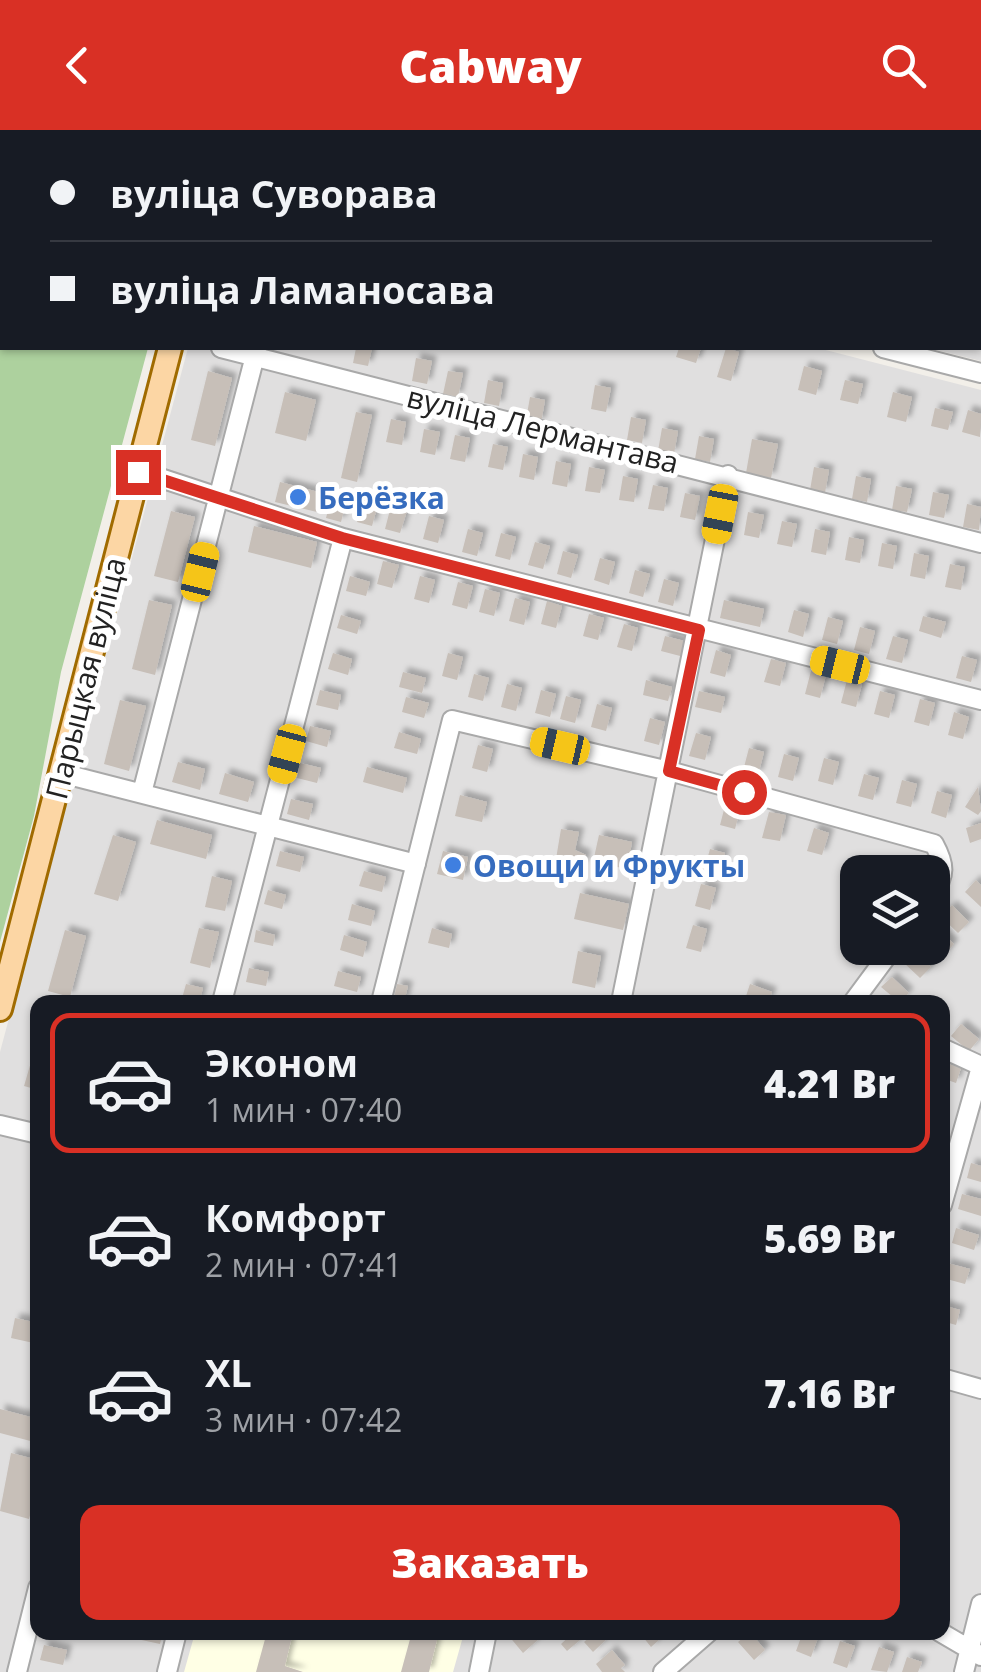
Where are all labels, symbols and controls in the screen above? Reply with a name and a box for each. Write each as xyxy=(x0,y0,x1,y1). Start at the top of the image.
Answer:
text: Cabway xyxy=(399,35,582,96)
icon: back xyxy=(50,38,105,93)
icon: search xyxy=(876,38,931,93)
text: вуліца Суворава xyxy=(110,167,438,219)
text: вуліца Ламаносава xyxy=(110,263,495,315)
street label: вуліца Лермантава xyxy=(403,375,683,483)
route end xyxy=(116,450,161,495)
place label: Берёзка xyxy=(318,477,445,518)
car xyxy=(700,482,740,546)
marker: Берёзка xyxy=(287,486,309,508)
car xyxy=(178,539,222,605)
street label: Парыцкая вуліца xyxy=(35,553,135,803)
car xyxy=(807,643,873,687)
car xyxy=(265,721,309,787)
car xyxy=(527,725,593,767)
route start xyxy=(722,770,767,815)
place label: Овощи и Фрукты xyxy=(473,845,745,886)
marker: Овощи и Фрукты xyxy=(442,854,464,876)
map controls xyxy=(840,855,950,965)
button: layers xyxy=(840,855,950,965)
text: Эконом xyxy=(205,1036,358,1088)
icon: car xyxy=(85,1038,175,1128)
text: 4.21 Br xyxy=(764,1057,895,1109)
text: 1 мин · 07:40 xyxy=(205,1088,402,1131)
text: Комфорт xyxy=(205,1191,386,1243)
icon: car xyxy=(85,1193,175,1283)
text: 5.69 Br xyxy=(764,1212,895,1264)
text: 2 мин · 07:41 xyxy=(205,1243,402,1286)
text: XL xyxy=(205,1346,252,1398)
icon: car xyxy=(85,1348,175,1438)
text: 7.16 Br xyxy=(764,1367,895,1419)
text: 3 мин · 07:42 xyxy=(205,1398,402,1441)
button: Заказать xyxy=(80,1505,900,1620)

